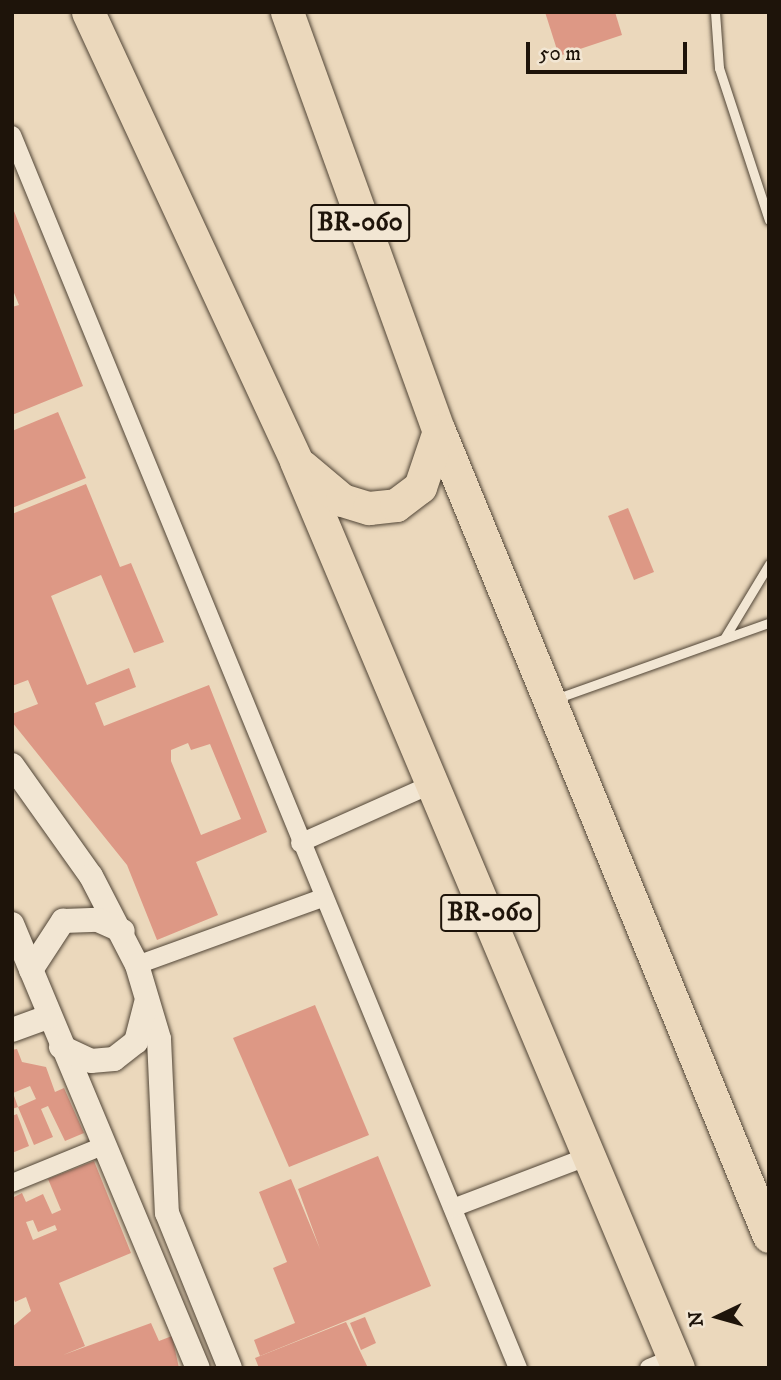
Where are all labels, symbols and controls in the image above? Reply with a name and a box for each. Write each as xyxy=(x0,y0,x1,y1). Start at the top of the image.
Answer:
scale bar xyxy=(529,28,690,72)
text: 50 m xyxy=(539,41,581,67)
road number: BR-060 xyxy=(309,200,411,246)
road number: BR-060 xyxy=(439,890,541,936)
north arrow xyxy=(683,1282,753,1352)
text: N xyxy=(684,1310,709,1328)

